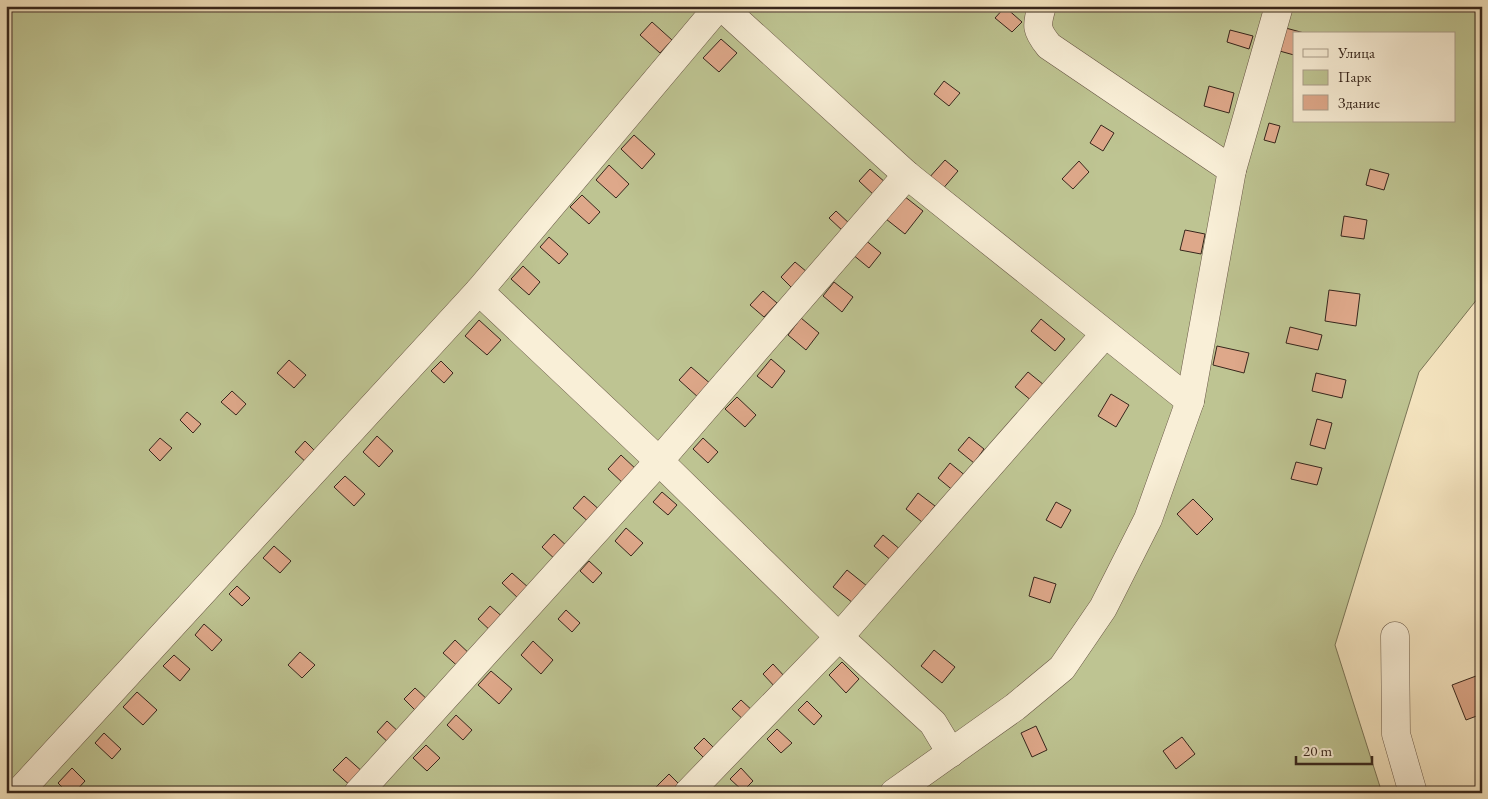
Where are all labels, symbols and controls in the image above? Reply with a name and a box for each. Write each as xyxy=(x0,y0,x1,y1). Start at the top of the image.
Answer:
legend xyxy=(1293,32,1456,122)
text: Улица xyxy=(1337,43,1375,62)
text: Парк xyxy=(1338,67,1371,86)
text: Здание xyxy=(1338,93,1380,112)
scale bar xyxy=(1296,734,1372,766)
text: 20 m xyxy=(1303,741,1332,760)

